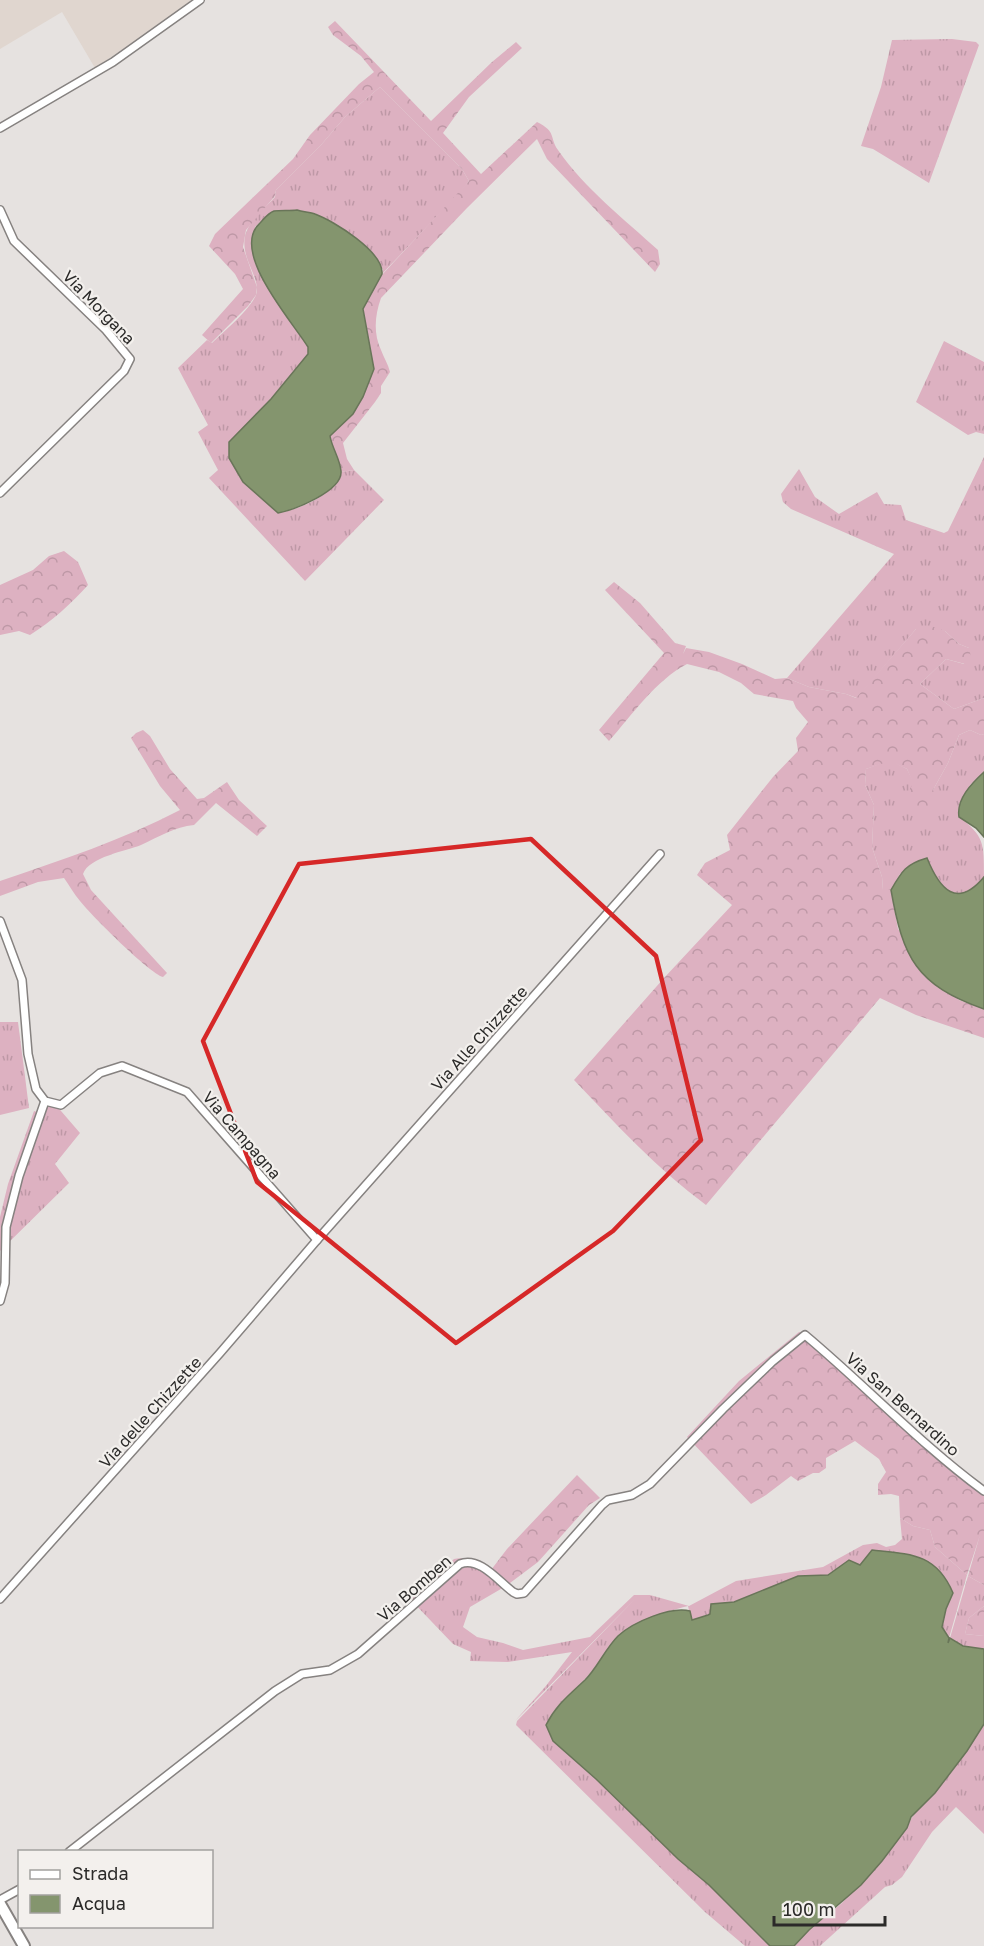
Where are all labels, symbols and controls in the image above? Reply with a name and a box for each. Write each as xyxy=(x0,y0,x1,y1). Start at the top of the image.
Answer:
street label: Via Morgana xyxy=(59,266,139,348)
street label: Via Alle Chizzette xyxy=(427,981,531,1095)
street label: Via Campagna xyxy=(198,1087,286,1183)
street label: Via San Bernardino xyxy=(842,1348,964,1460)
street label: Via delle Chizzette xyxy=(95,1352,205,1472)
street label: Via Bomben xyxy=(373,1550,455,1626)
legend xyxy=(18,1850,213,1928)
text: Strada xyxy=(72,1862,129,1884)
scale bar xyxy=(774,1889,885,1927)
text: Acqua xyxy=(72,1892,126,1914)
text: 100 m xyxy=(783,1898,834,1920)

